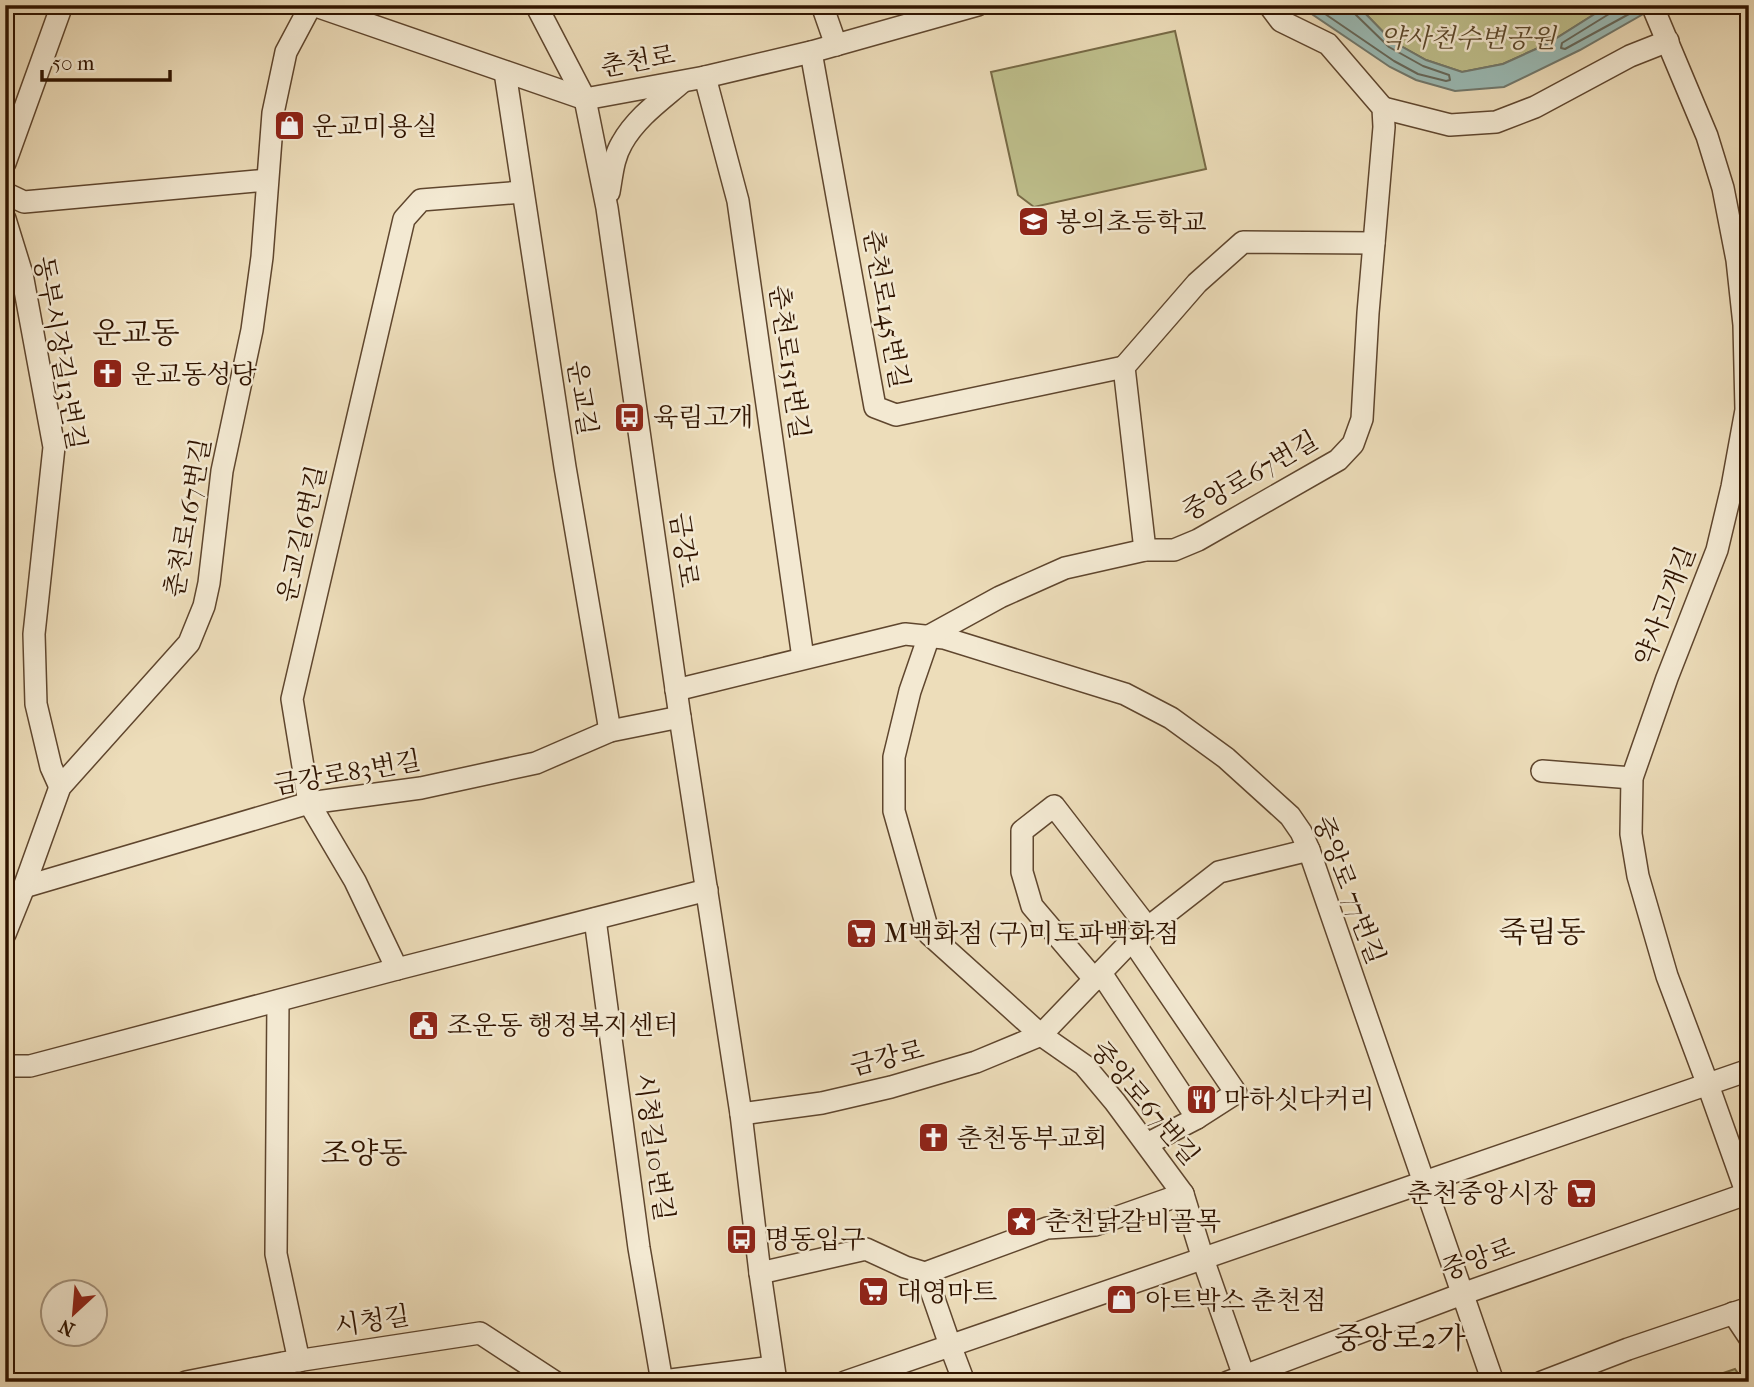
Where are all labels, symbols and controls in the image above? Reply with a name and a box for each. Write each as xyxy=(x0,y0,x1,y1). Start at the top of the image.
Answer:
park label: 약사천수변공원 xyxy=(1380,23,1558,54)
scale bar xyxy=(42,38,170,82)
street label: 춘천로 xyxy=(598,39,678,83)
text: 50 m xyxy=(52,51,95,75)
shop icon: 운교미용실 xyxy=(272,109,306,143)
place label: 운교미용실 xyxy=(312,111,438,142)
school or university icon: 봉의초등학교 xyxy=(1016,205,1050,239)
place label: 봉의초등학교 xyxy=(1056,207,1207,238)
street label: 춘천로145번길 xyxy=(857,227,915,391)
street label: 동부시장길13번길 xyxy=(28,254,92,452)
street label: 춘천로151번길 xyxy=(763,283,815,441)
district label: 운교동 xyxy=(93,316,179,351)
church icon: 운교동성당 xyxy=(91,357,125,391)
street label: 운교길 xyxy=(561,358,603,438)
place label: 운교동성당 xyxy=(131,359,257,390)
bus stop icon: 육림고개 xyxy=(613,400,647,434)
place label: 육림고개 xyxy=(653,402,753,433)
street label: 중앙로67번길 xyxy=(1176,425,1324,527)
street label: 춘천로167번길 xyxy=(159,436,217,600)
street label: 운교길6번길 xyxy=(271,462,333,606)
street label: 금강로 xyxy=(663,511,705,589)
street label: 약사고개길 xyxy=(1628,542,1702,670)
street label: 금강로83번길 xyxy=(271,745,423,801)
street label: 중앙로 77번길 xyxy=(1307,812,1391,968)
district label: 죽림동 xyxy=(1499,915,1585,950)
supermarket icon: M백화점 (구)미도파백화점 xyxy=(844,916,878,950)
place label: M백화점 (구)미도파백화점 xyxy=(884,918,1179,949)
public building icon: 조운동 행정복지센터 xyxy=(407,1008,441,1042)
place label: 조운동 행정복지센터 xyxy=(447,1010,679,1041)
street label: 금강로 xyxy=(847,1034,927,1082)
street label: 중앙로67번길 xyxy=(1084,1035,1206,1171)
street label: 시청길10번길 xyxy=(628,1071,680,1223)
restaurant icon: 마하싯다커리 xyxy=(1184,1082,1218,1116)
place label: 마하싯다커리 xyxy=(1224,1084,1375,1115)
church icon: 춘천동부교회 xyxy=(917,1121,951,1155)
place label: 춘천동부교회 xyxy=(957,1123,1108,1154)
district label: 조양동 xyxy=(321,1136,407,1171)
supermarket icon: 춘천중앙시장 xyxy=(1564,1176,1598,1210)
place label: 춘천중앙시장 xyxy=(1407,1178,1558,1209)
place icon: 춘천닭갈비골목 xyxy=(1005,1204,1039,1238)
place label: 춘천닭갈비골목 xyxy=(1045,1206,1221,1237)
bus stop icon: 명동입구 xyxy=(725,1222,759,1256)
place label: 명동입구 xyxy=(765,1224,865,1255)
street label: 중앙로 xyxy=(1437,1232,1519,1286)
supermarket icon: 대영마트 xyxy=(857,1275,891,1309)
place label: 대영마트 xyxy=(897,1277,997,1308)
north arrow xyxy=(38,1278,108,1348)
shop icon: 아트박스 춘천점 xyxy=(1105,1283,1139,1317)
place label: 아트박스 춘천점 xyxy=(1145,1285,1326,1316)
street label: 시청길 xyxy=(332,1300,412,1342)
text: N xyxy=(55,1314,78,1340)
district label: 중앙로2가 xyxy=(1334,1321,1466,1356)

